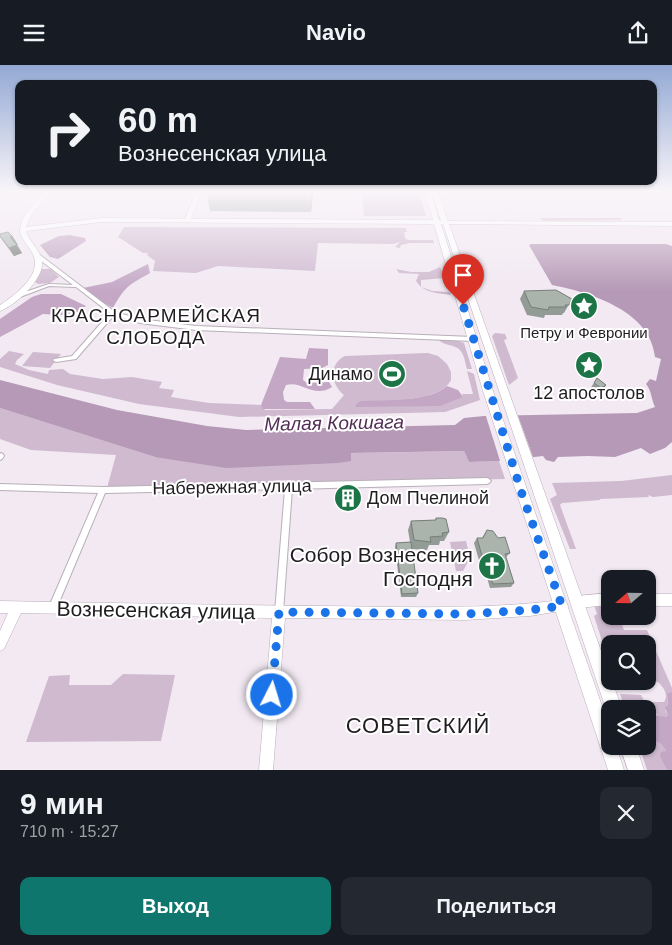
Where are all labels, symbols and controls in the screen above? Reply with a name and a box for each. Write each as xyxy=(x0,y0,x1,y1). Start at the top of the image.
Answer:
icon: menu xyxy=(20,19,48,47)
icon: share xyxy=(624,19,652,47)
text: Navio xyxy=(306,20,366,45)
icon: right xyxy=(35,100,100,165)
text: 60 m xyxy=(118,100,198,139)
text: Вознесенская улица xyxy=(118,141,326,166)
pin xyxy=(442,254,484,305)
icon: arrive xyxy=(449,261,477,289)
place icon: Петру и Февронии xyxy=(569,291,599,321)
district label: КРАСНОАРМЕЙСКАЯ СЛОБОДА xyxy=(51,305,261,348)
place label: Петру и Февронии xyxy=(520,324,648,341)
place icon: 12 апостолов xyxy=(574,350,604,380)
sports icon: Динамо xyxy=(377,359,407,389)
place label: Динамо xyxy=(308,364,373,384)
place label: 12 апостолов xyxy=(533,383,645,403)
water label: Малая Кокшага xyxy=(264,411,404,435)
street label: Набережная улица xyxy=(152,476,313,498)
building icon: Дом Пчелиной xyxy=(333,483,363,513)
place label: Дом Пчелиной xyxy=(367,488,489,508)
place label: Собор Вознесения Господня xyxy=(290,543,473,590)
church icon: Собор Вознесения Господня xyxy=(477,551,507,581)
north arrow xyxy=(601,570,656,625)
map controls xyxy=(601,570,656,755)
street label: Вознесенская улица xyxy=(56,597,256,623)
button: search xyxy=(601,635,656,690)
position arrow xyxy=(245,668,297,720)
button: layers xyxy=(601,700,656,755)
district label: СОВЕТСКИЙ xyxy=(346,713,490,738)
text: 9 мин xyxy=(20,787,104,820)
button: close xyxy=(600,787,652,839)
text: 710 m · 15:27 xyxy=(20,823,119,840)
button: Выход xyxy=(20,877,331,935)
button: Поделиться xyxy=(341,877,652,935)

